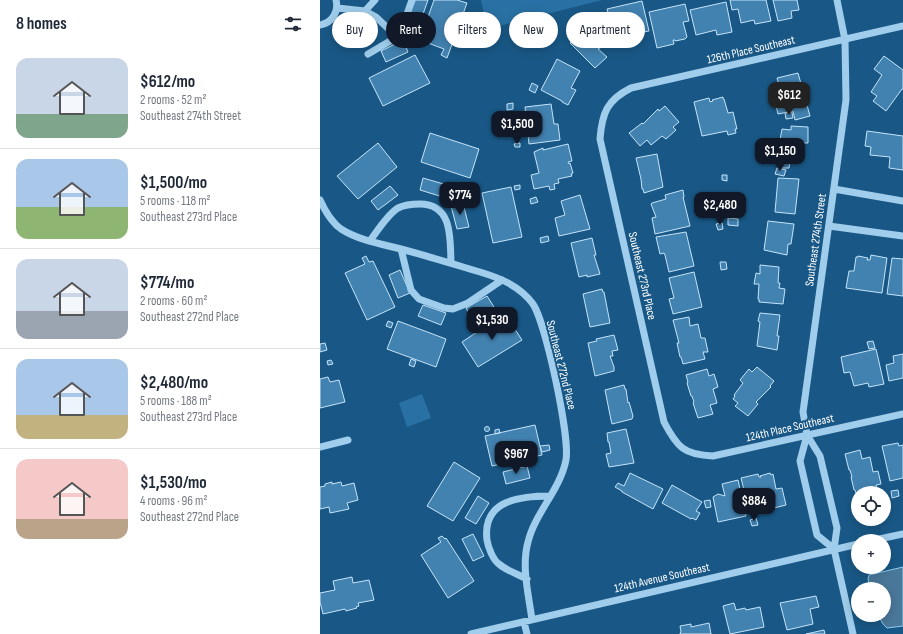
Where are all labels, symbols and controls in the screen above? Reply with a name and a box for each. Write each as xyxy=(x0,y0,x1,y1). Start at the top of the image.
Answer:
chip: Buy xyxy=(332,12,378,48)
chip: Rent xyxy=(386,12,436,48)
chip: Filters xyxy=(444,12,501,48)
chip: New xyxy=(509,12,558,48)
chip: Apartment xyxy=(566,12,645,48)
icon: filters xyxy=(282,13,304,35)
text: 8 homes xyxy=(16,14,67,34)
street label: 126th Place Southeast xyxy=(705,32,797,67)
text: $612/mo xyxy=(140,72,195,92)
icon: home xyxy=(48,74,96,122)
pin: $612 xyxy=(765,82,813,116)
text: $612 xyxy=(777,87,801,103)
text: 2 rooms · 52 m² xyxy=(140,92,207,108)
text: Southeast 274th Street xyxy=(140,108,241,124)
pin: $1,500 xyxy=(484,111,550,145)
text: $1,500 xyxy=(500,116,534,132)
pin: $1,150 xyxy=(747,138,813,172)
text: $1,150 xyxy=(764,143,796,159)
text: $1,500/mo xyxy=(140,173,207,193)
icon: home xyxy=(48,175,96,223)
pin: $774 xyxy=(436,182,484,216)
text: $774 xyxy=(448,187,472,203)
pin: $2,480 xyxy=(687,192,753,226)
street label: Southeast 274th Street xyxy=(802,192,830,287)
text: 5 rooms · 118 m² xyxy=(140,193,211,209)
text: $2,480 xyxy=(703,197,737,213)
text: Southeast 273rd Place xyxy=(140,209,237,225)
street label: Southeast 273rd Place xyxy=(625,231,659,322)
text: $774/mo xyxy=(140,273,194,293)
icon: home xyxy=(48,275,96,323)
text: 2 rooms · 60 m² xyxy=(140,293,207,309)
pin: $1,530 xyxy=(459,307,525,341)
text: Southeast 272nd Place xyxy=(140,309,239,325)
text: $1,530 xyxy=(476,312,508,328)
street label: Southeast 272nd Place xyxy=(543,319,579,411)
text: $2,480/mo xyxy=(140,373,208,393)
icon: home xyxy=(48,375,96,423)
text: 5 rooms · 188 m² xyxy=(140,393,212,409)
text: Southeast 273rd Place xyxy=(140,409,237,425)
street label: 124th Place Southeast xyxy=(745,411,836,445)
pin: $967 xyxy=(492,441,540,475)
text: $967 xyxy=(504,446,528,462)
text: $1,530/mo xyxy=(140,473,207,493)
icon: home xyxy=(48,475,96,523)
map controls xyxy=(851,486,891,622)
button: locate xyxy=(851,486,891,526)
pin: $884 xyxy=(730,488,778,522)
text: 4 rooms · 96 m² xyxy=(140,493,207,509)
text: $884 xyxy=(741,493,767,509)
text: Southeast 272nd Place xyxy=(140,509,239,525)
button: + xyxy=(851,534,891,574)
street label: 124th Avenue Southeast xyxy=(613,560,712,596)
button: − xyxy=(851,582,891,622)

